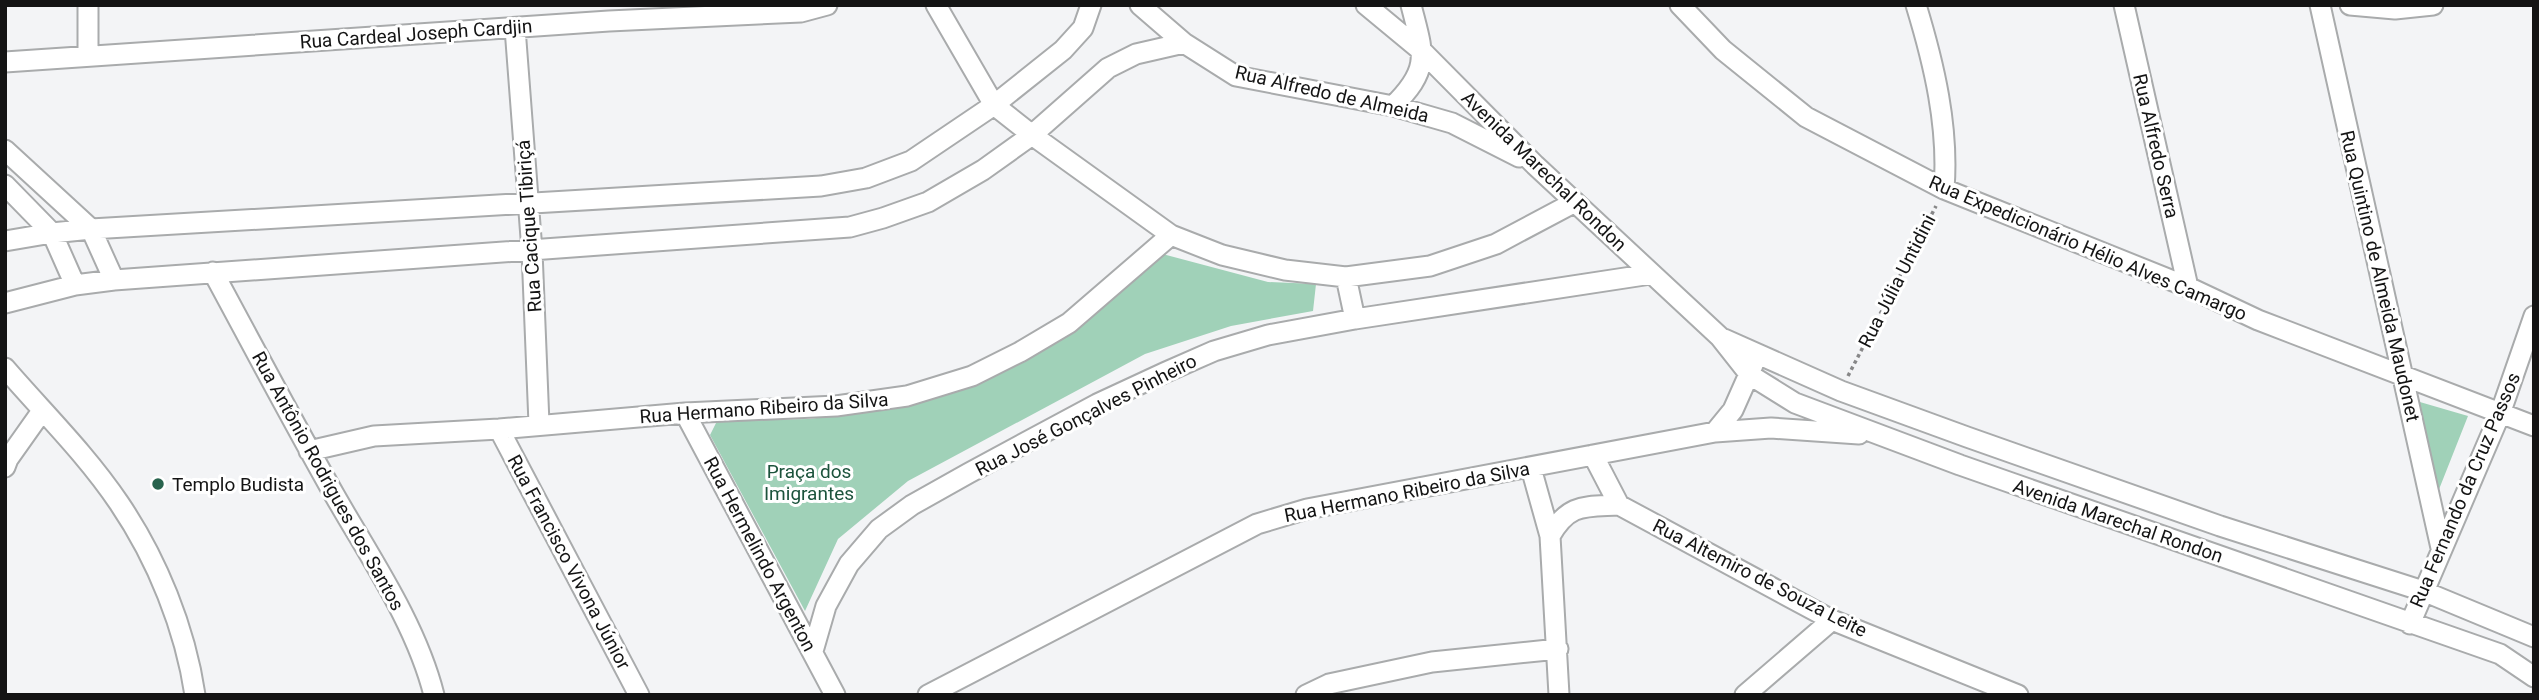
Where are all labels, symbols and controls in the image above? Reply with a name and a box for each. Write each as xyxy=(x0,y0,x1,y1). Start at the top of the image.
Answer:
street label: Rua Cardeal Joseph Cardjin xyxy=(299,14,533,54)
street label: Rua Alfredo de Almeida xyxy=(1233,60,1431,128)
street label: Rua Alfredo Serra xyxy=(2128,71,2184,221)
street label: Avenida Marechal Rondon xyxy=(1457,86,1631,256)
street label: Rua Quintino de Almeida Maudonet xyxy=(2335,128,2425,424)
street label: Rua Cacique Tibiriçá xyxy=(512,139,546,313)
street label: Rua Expedicionário Hélio Alves Camargo xyxy=(1926,170,2250,326)
street label: Rua Júlia Untidini xyxy=(1853,210,1941,352)
street label: Rua Antônio Rodrigues dos Santos xyxy=(247,347,409,615)
street label: Rua José Gonçalves Pinheiro xyxy=(971,349,1201,481)
street label: Rua Fernando da Cruz Passos xyxy=(2405,369,2525,611)
street label: Rua Hermano Ribeiro da Silva xyxy=(639,388,889,428)
street label: Rua Francisco Vivona Júnior xyxy=(503,451,636,674)
street label: Rua Hermelindo Argenton xyxy=(699,453,821,655)
street label: Rua Hermano Ribeiro da Silva xyxy=(1282,457,1532,527)
park label: Praça dos Imigrantes xyxy=(764,460,854,505)
place label: Templo Budista xyxy=(172,473,304,496)
street label: Avenida Marechal Rondon xyxy=(2010,474,2226,568)
marker: Templo Budista xyxy=(150,476,166,492)
street label: Rua Altemiro de Souza Leite xyxy=(1649,514,1871,642)

